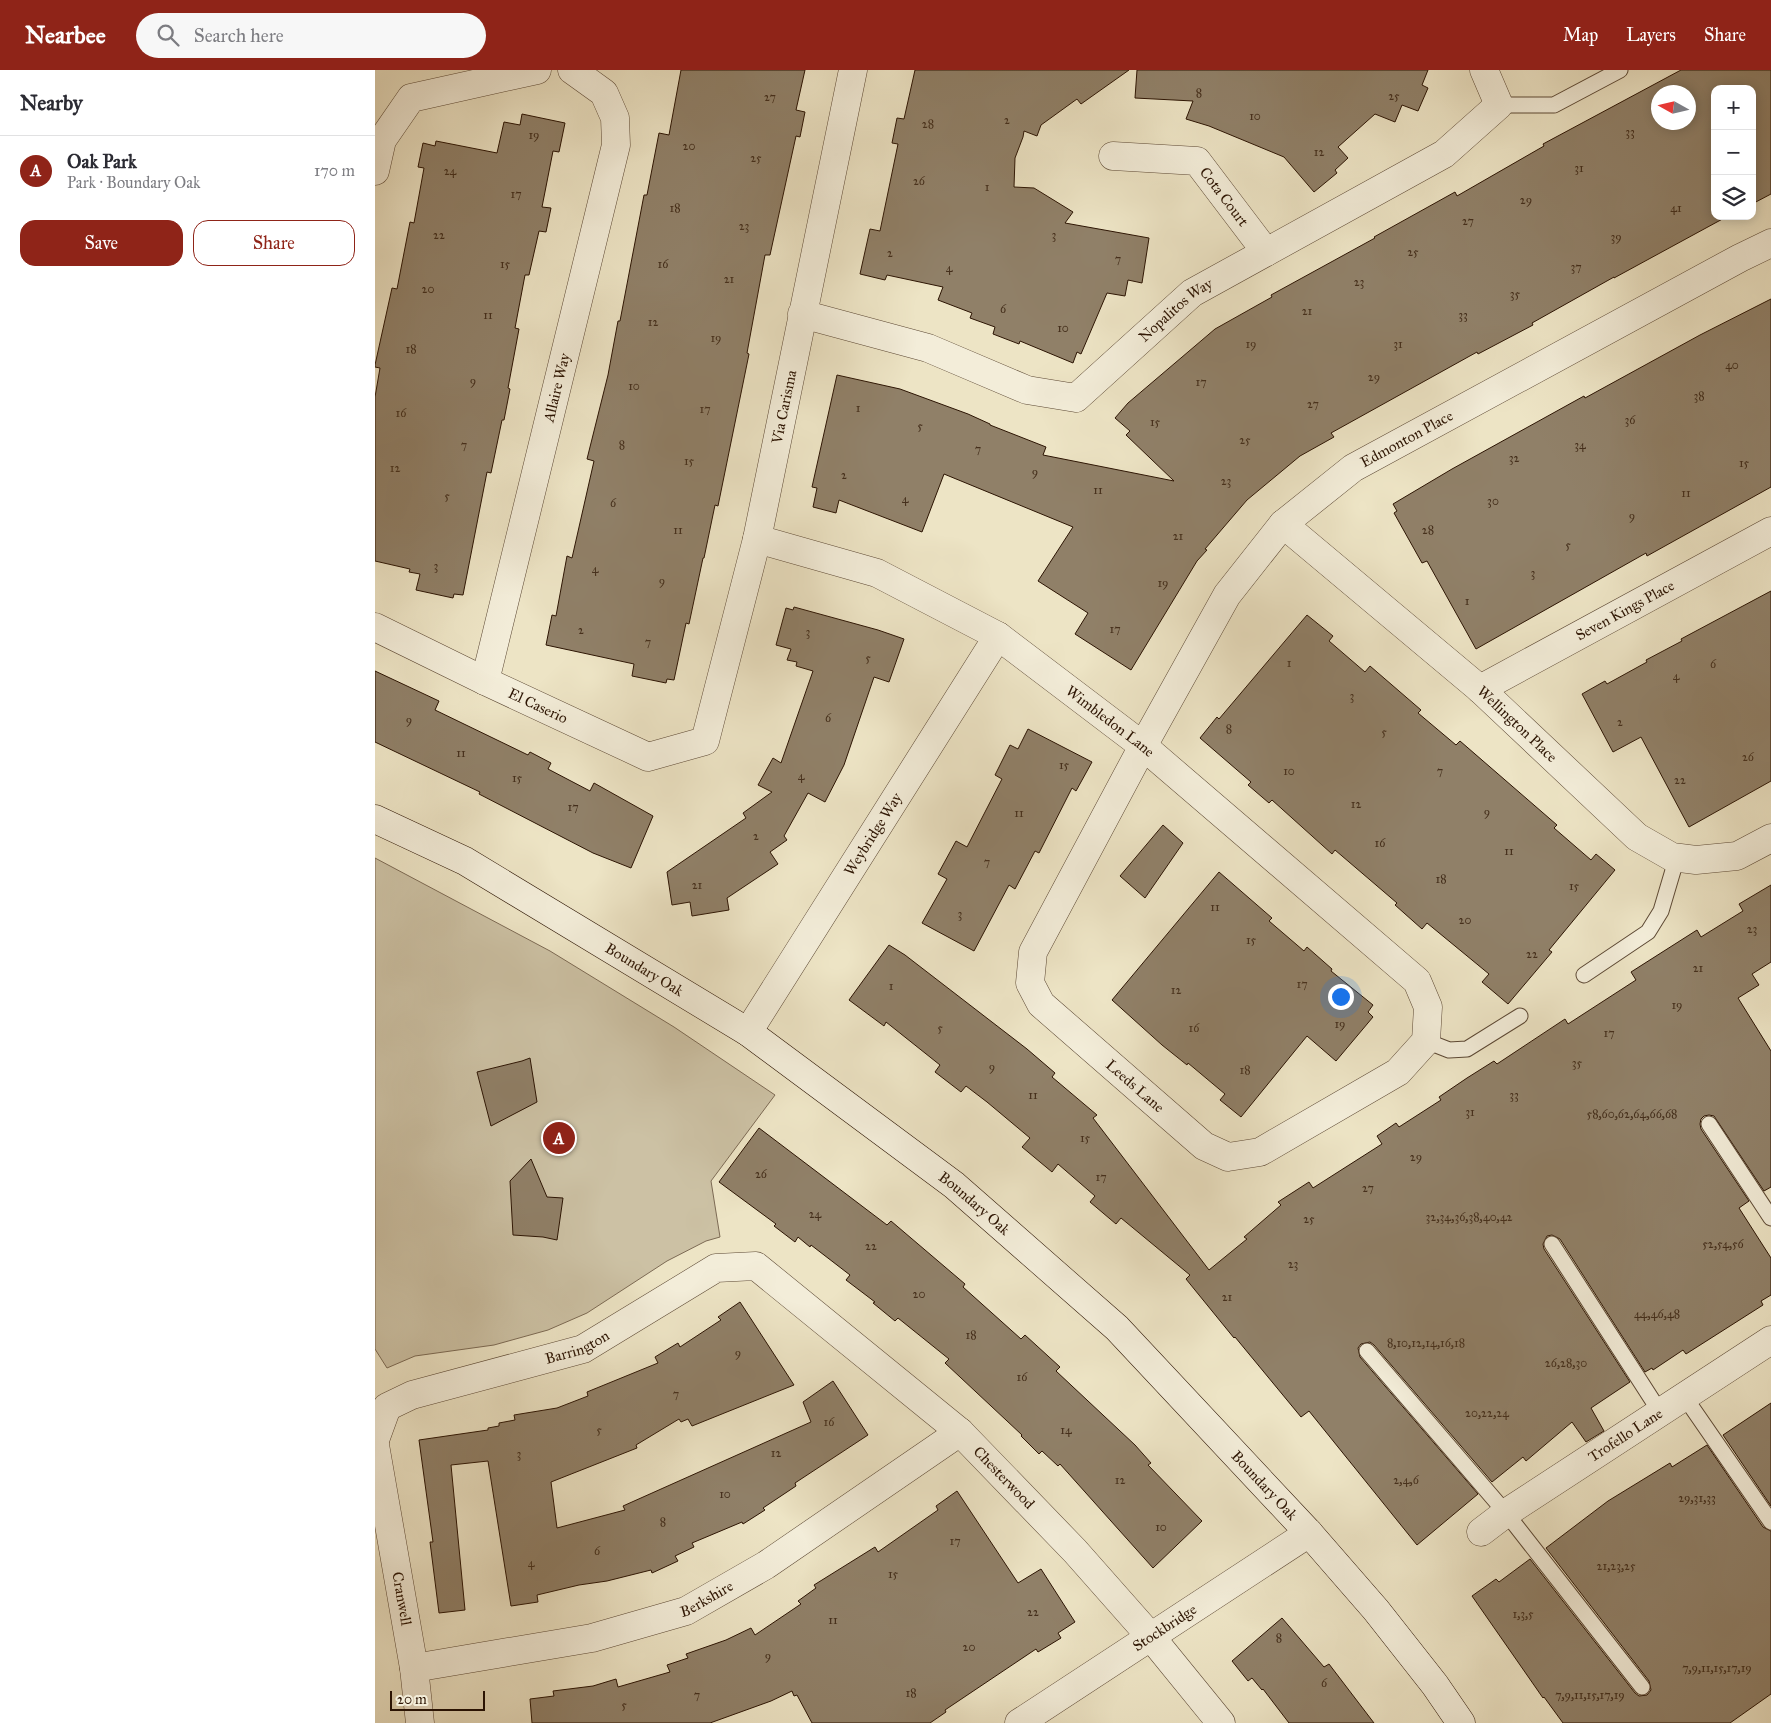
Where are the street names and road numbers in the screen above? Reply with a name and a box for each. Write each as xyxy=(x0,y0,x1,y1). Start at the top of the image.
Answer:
street label: Cota Court xyxy=(1196,164,1253,230)
street label: Nopalitos Way xyxy=(1135,274,1217,346)
street label: Allaire Way xyxy=(539,350,574,425)
street label: Via Carisma xyxy=(768,368,800,446)
street label: Edmonton Place xyxy=(1357,407,1456,471)
street label: Seven Kings Place xyxy=(1573,576,1677,644)
street label: Wimbledon Lane xyxy=(1062,682,1158,761)
street label: Wellington Place xyxy=(1473,682,1561,766)
street label: El Caserio xyxy=(505,684,571,727)
street label: Weybridge Way xyxy=(840,789,906,879)
street label: Boundary Oak xyxy=(602,939,687,1000)
street label: Leeds Lane xyxy=(1102,1056,1168,1116)
street label: Boundary Oak xyxy=(935,1168,1014,1239)
street label: Barrington xyxy=(543,1326,612,1368)
street label: Trofello Lane xyxy=(1585,1404,1666,1466)
street label: Chesterwood xyxy=(970,1442,1039,1513)
street label: Boundary Oak xyxy=(1228,1447,1301,1524)
street label: Cranwell xyxy=(388,1570,416,1628)
street label: Berkshire xyxy=(678,1577,736,1621)
street label: Stockbridge xyxy=(1129,1600,1200,1655)

